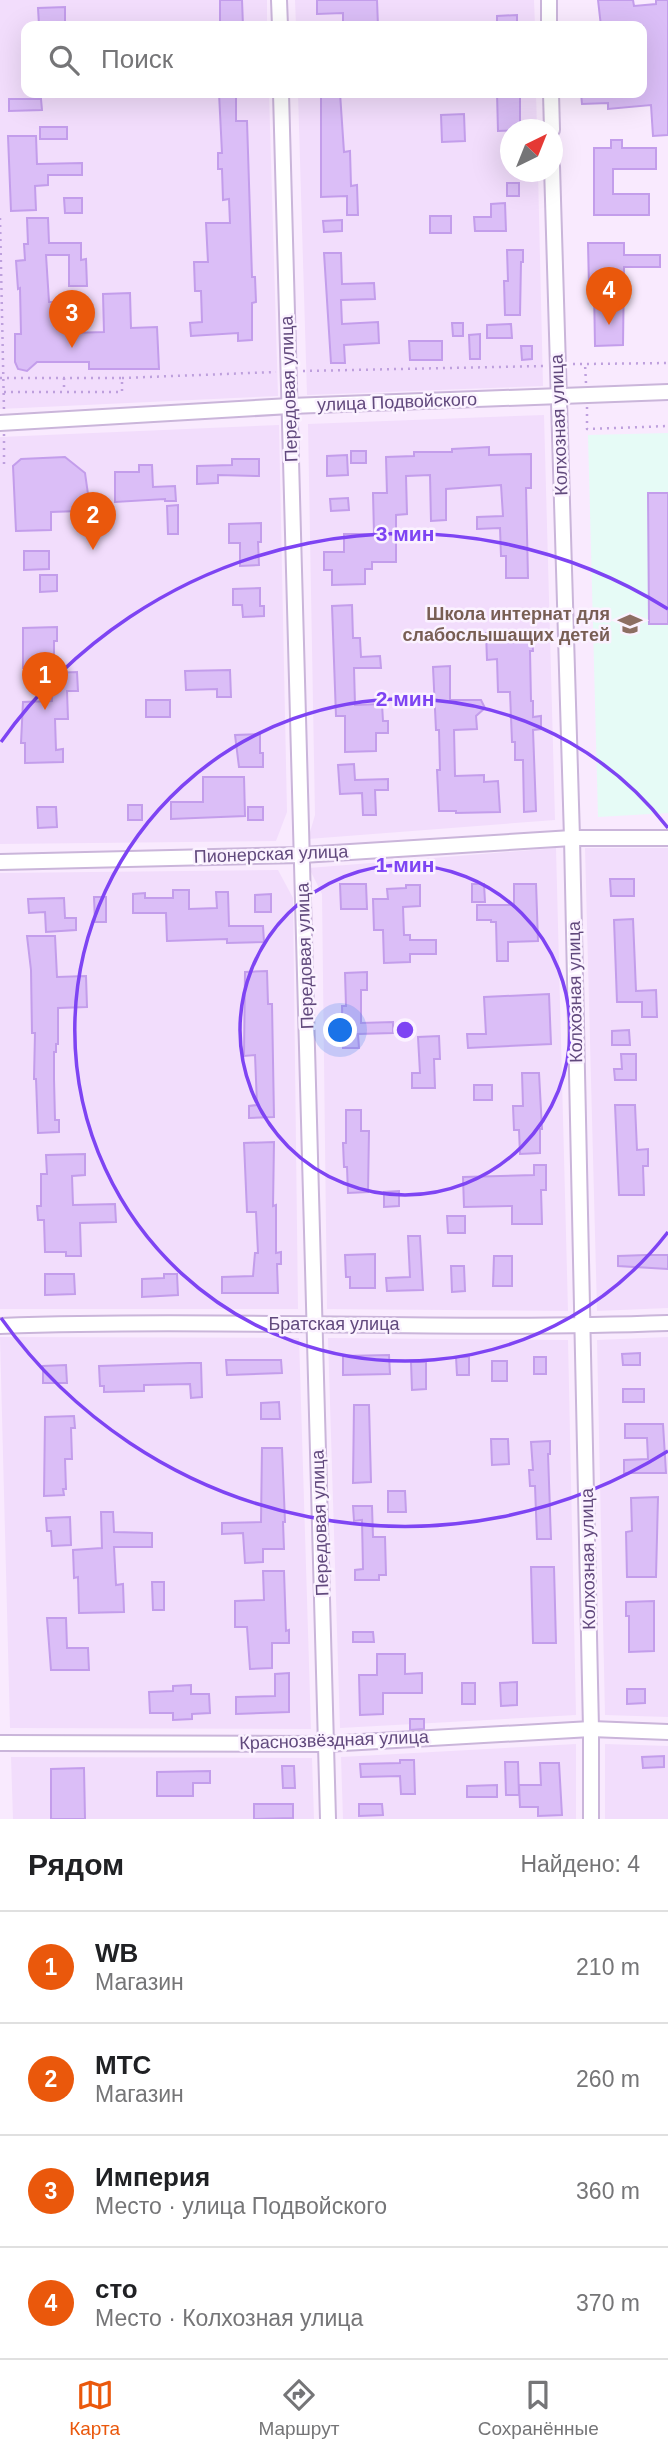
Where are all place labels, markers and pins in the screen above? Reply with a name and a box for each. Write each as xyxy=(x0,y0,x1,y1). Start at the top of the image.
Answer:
pin: 4 xyxy=(586,267,632,325)
pin: 3 xyxy=(49,290,95,348)
pin: 2 xyxy=(70,492,116,550)
place label: Школа интернат для слабослышащих детей xyxy=(402,604,610,645)
school or university icon: Школа интернат для слабослышащих детей xyxy=(616,610,644,638)
pin: 1 xyxy=(22,652,68,710)
centre of rings xyxy=(393,1018,417,1042)

